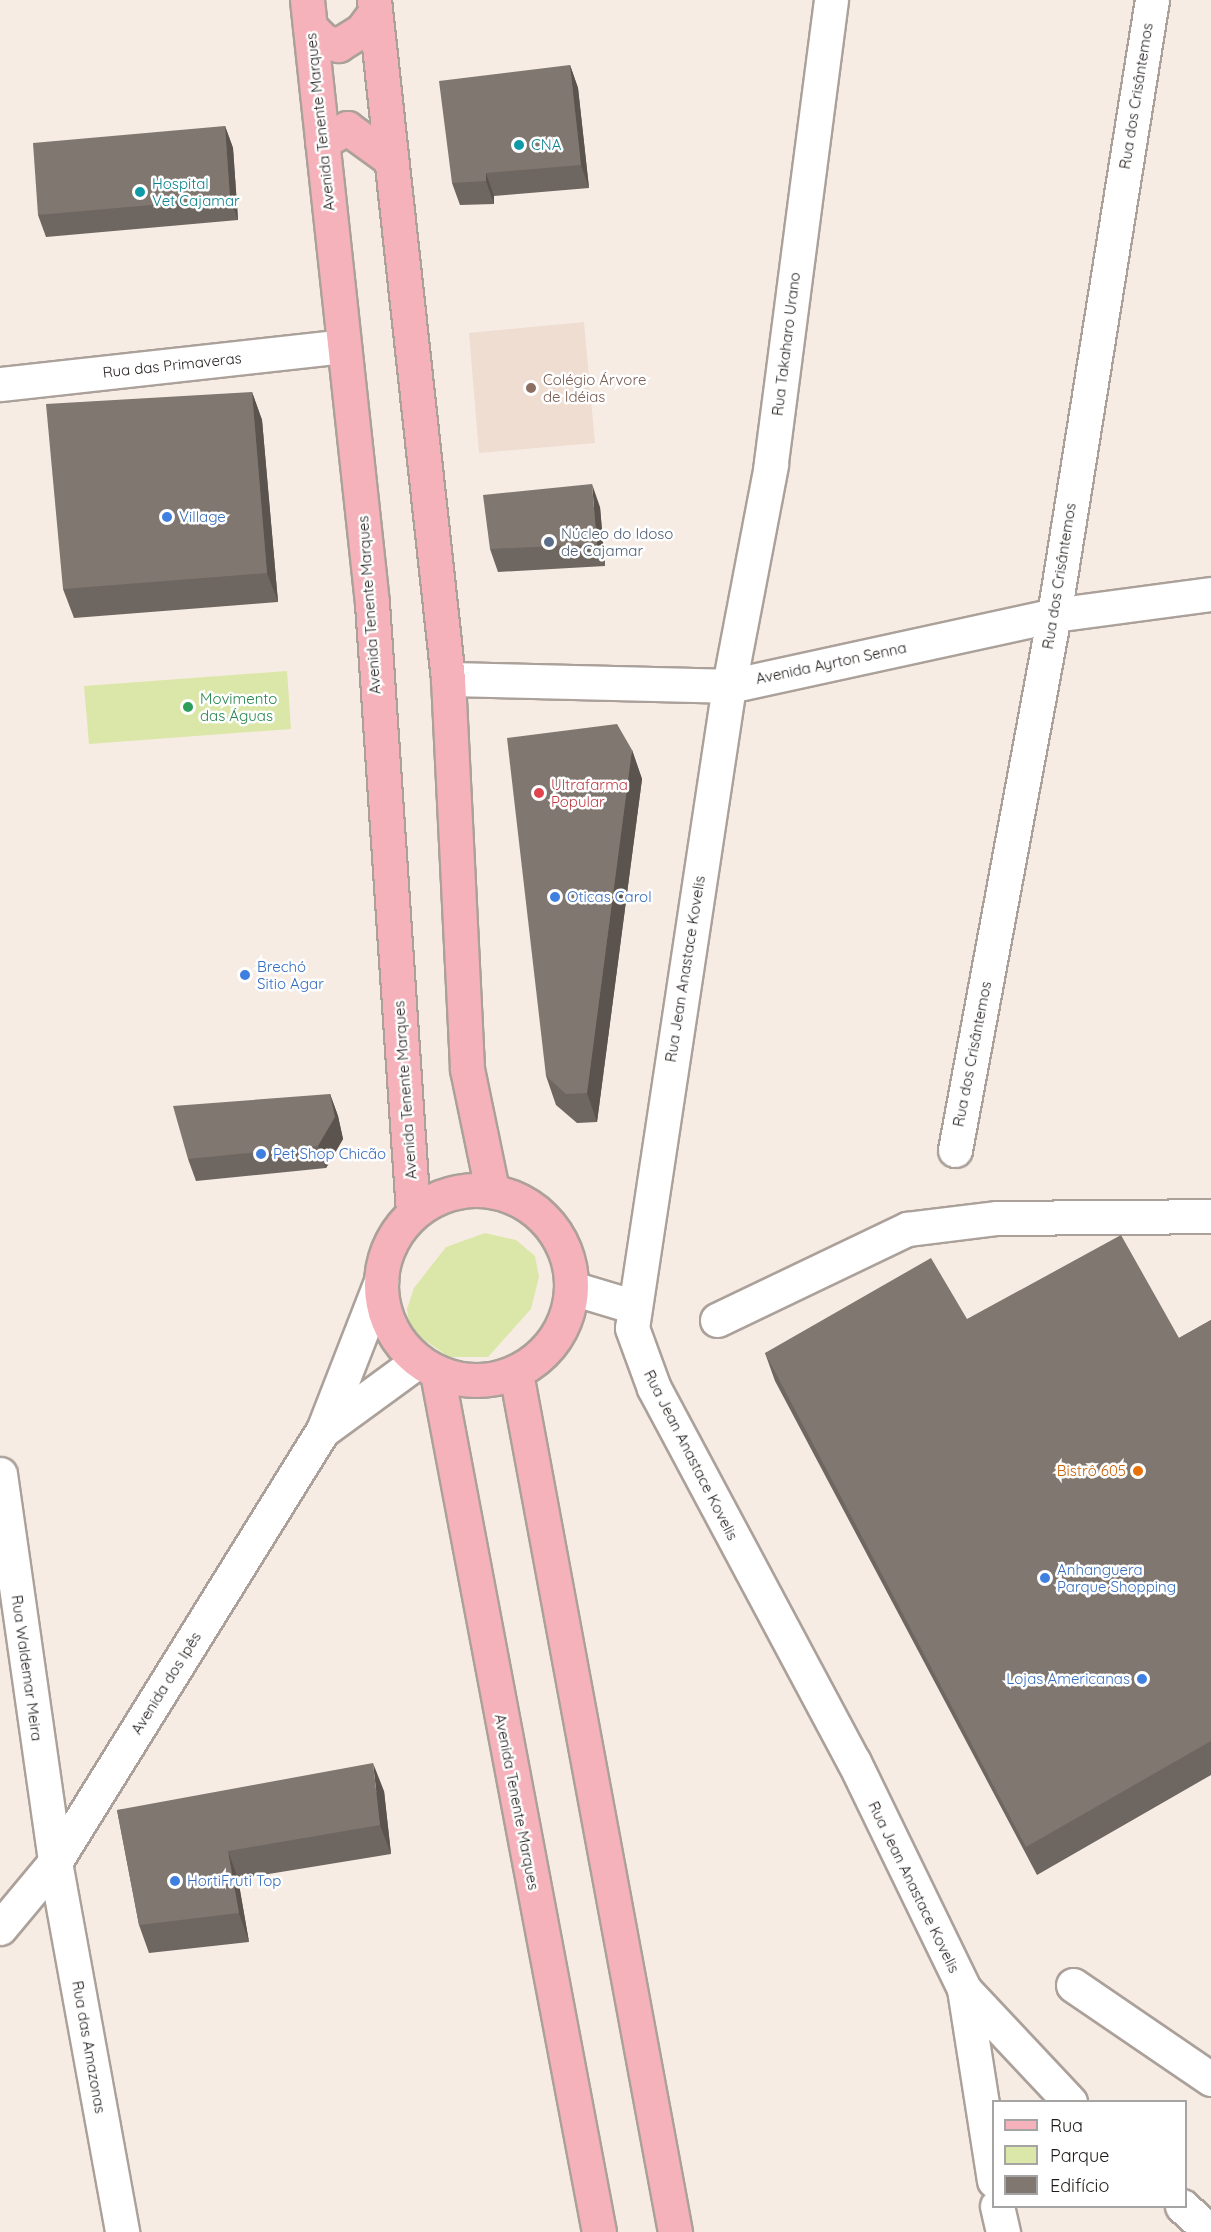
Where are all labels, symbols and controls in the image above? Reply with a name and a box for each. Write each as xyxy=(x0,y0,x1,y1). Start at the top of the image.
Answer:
street label: Rua dos Crisântemos xyxy=(1116,22,1156,170)
street label: Avenida Tenente Marques xyxy=(302,32,338,212)
place label: CNA xyxy=(531,136,561,154)
marker: CNA xyxy=(512,138,526,152)
place label: Hospital Vet Cajamar xyxy=(152,174,240,209)
marker: Hospital Vet Cajamar xyxy=(133,185,147,199)
street label: Rua Takaharo Urano xyxy=(768,271,804,417)
street label: Rua das Primaveras xyxy=(102,349,242,381)
place label: Colégio Árvore de Idéias xyxy=(543,370,646,405)
marker: Colégio Árvore de Idéias xyxy=(524,381,538,395)
street label: Rua dos Crisântemos xyxy=(1039,502,1079,650)
place label: Village xyxy=(179,508,226,526)
marker: Village xyxy=(160,510,174,524)
street label: Avenida Tenente Marques xyxy=(354,515,384,695)
place label: Núcleo do Idoso de Cajamar xyxy=(561,524,673,559)
marker: Núcleo do Idoso de Cajamar xyxy=(542,535,556,549)
street label: Avenida Ayrton Senna xyxy=(754,638,908,688)
place label: Movimento das Águas xyxy=(200,689,277,724)
marker: Movimento das Águas xyxy=(181,700,195,714)
place label: Ultrafarma Popular xyxy=(551,775,628,810)
marker: Ultrafarma Popular xyxy=(532,786,546,800)
street label: Rua Jean Anastace Kovelis xyxy=(661,875,709,1063)
place label: Oticas Carol xyxy=(567,888,652,906)
marker: Oticas Carol xyxy=(548,890,562,904)
place label: Brechó Sitio Agar xyxy=(257,957,324,992)
marker: Brechó Sitio Agar xyxy=(238,968,252,982)
street label: Rua dos Crisântemos xyxy=(949,980,995,1128)
street label: Avenida Tenente Marques xyxy=(390,1000,420,1180)
place label: Pet Shop Chicão xyxy=(273,1145,386,1163)
marker: Pet Shop Chicão xyxy=(254,1147,268,1161)
street label: Rua Jean Anastace Kovelis xyxy=(640,1367,742,1543)
place label: Bistrô 605 xyxy=(1057,1462,1126,1480)
marker: Bistrô 605 xyxy=(1131,1464,1145,1478)
place label: Anhanguera Parque Shopping xyxy=(1057,1560,1176,1595)
marker: Anhanguera Parque Shopping xyxy=(1038,1571,1052,1585)
street label: Rua Waldemar Meira xyxy=(8,1594,46,1742)
street label: Avenida dos Ipês xyxy=(127,1628,205,1738)
place label: Lojas Americanas xyxy=(1006,1670,1130,1688)
marker: Lojas Americanas xyxy=(1135,1672,1149,1686)
street label: Avenida Tenente Marques xyxy=(491,1712,543,1892)
street label: Rua Jean Anastace Kovelis xyxy=(865,1798,963,1976)
place label: HortiFruti Top xyxy=(187,1872,281,1890)
marker: HortiFruti Top xyxy=(168,1874,182,1888)
street label: Rua das Amazonas xyxy=(68,1979,110,2115)
legend xyxy=(992,2100,1187,2208)
text: Rua xyxy=(1050,2114,1083,2137)
text: Parque xyxy=(1050,2144,1109,2167)
text: Edifício xyxy=(1050,2174,1109,2197)

